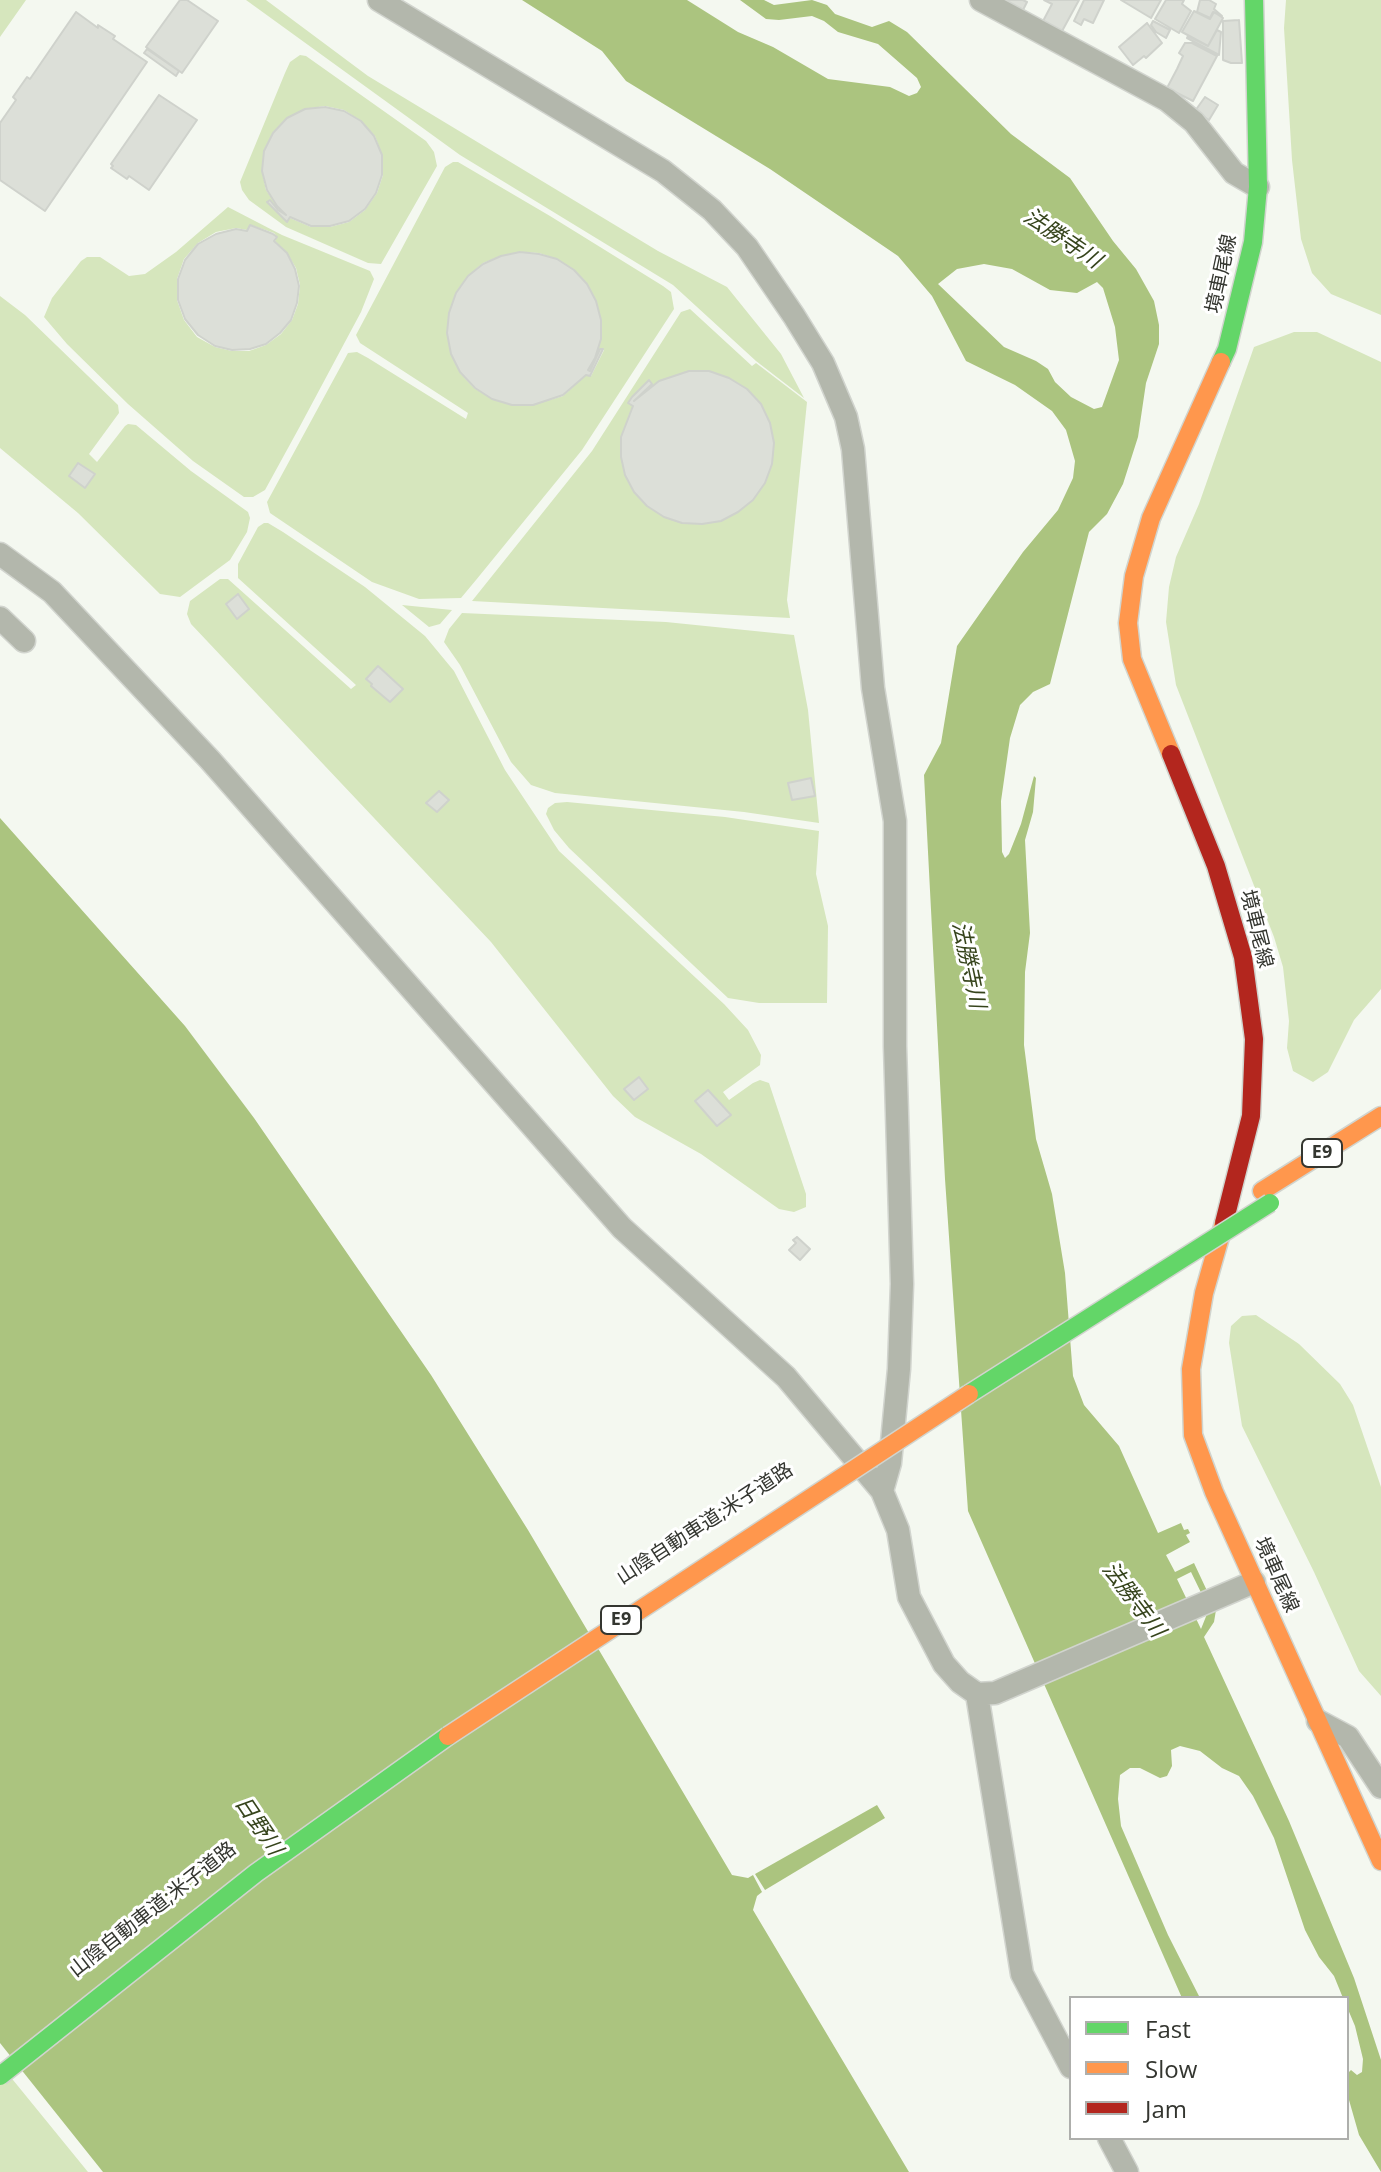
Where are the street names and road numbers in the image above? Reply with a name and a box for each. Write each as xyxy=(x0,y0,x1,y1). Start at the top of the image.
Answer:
street label: 境車尾線 xyxy=(1202,232,1242,316)
street label: 境車尾線 xyxy=(1235,887,1277,971)
road number: E9 xyxy=(1302,1139,1342,1167)
street label: 山陰自動車道;米子道路 xyxy=(612,1458,798,1590)
street label: 境車尾線 xyxy=(1249,1534,1303,1616)
road number: E9 xyxy=(601,1606,641,1634)
street label: 山陰自動車道;米子道路 xyxy=(65,1837,241,1983)

